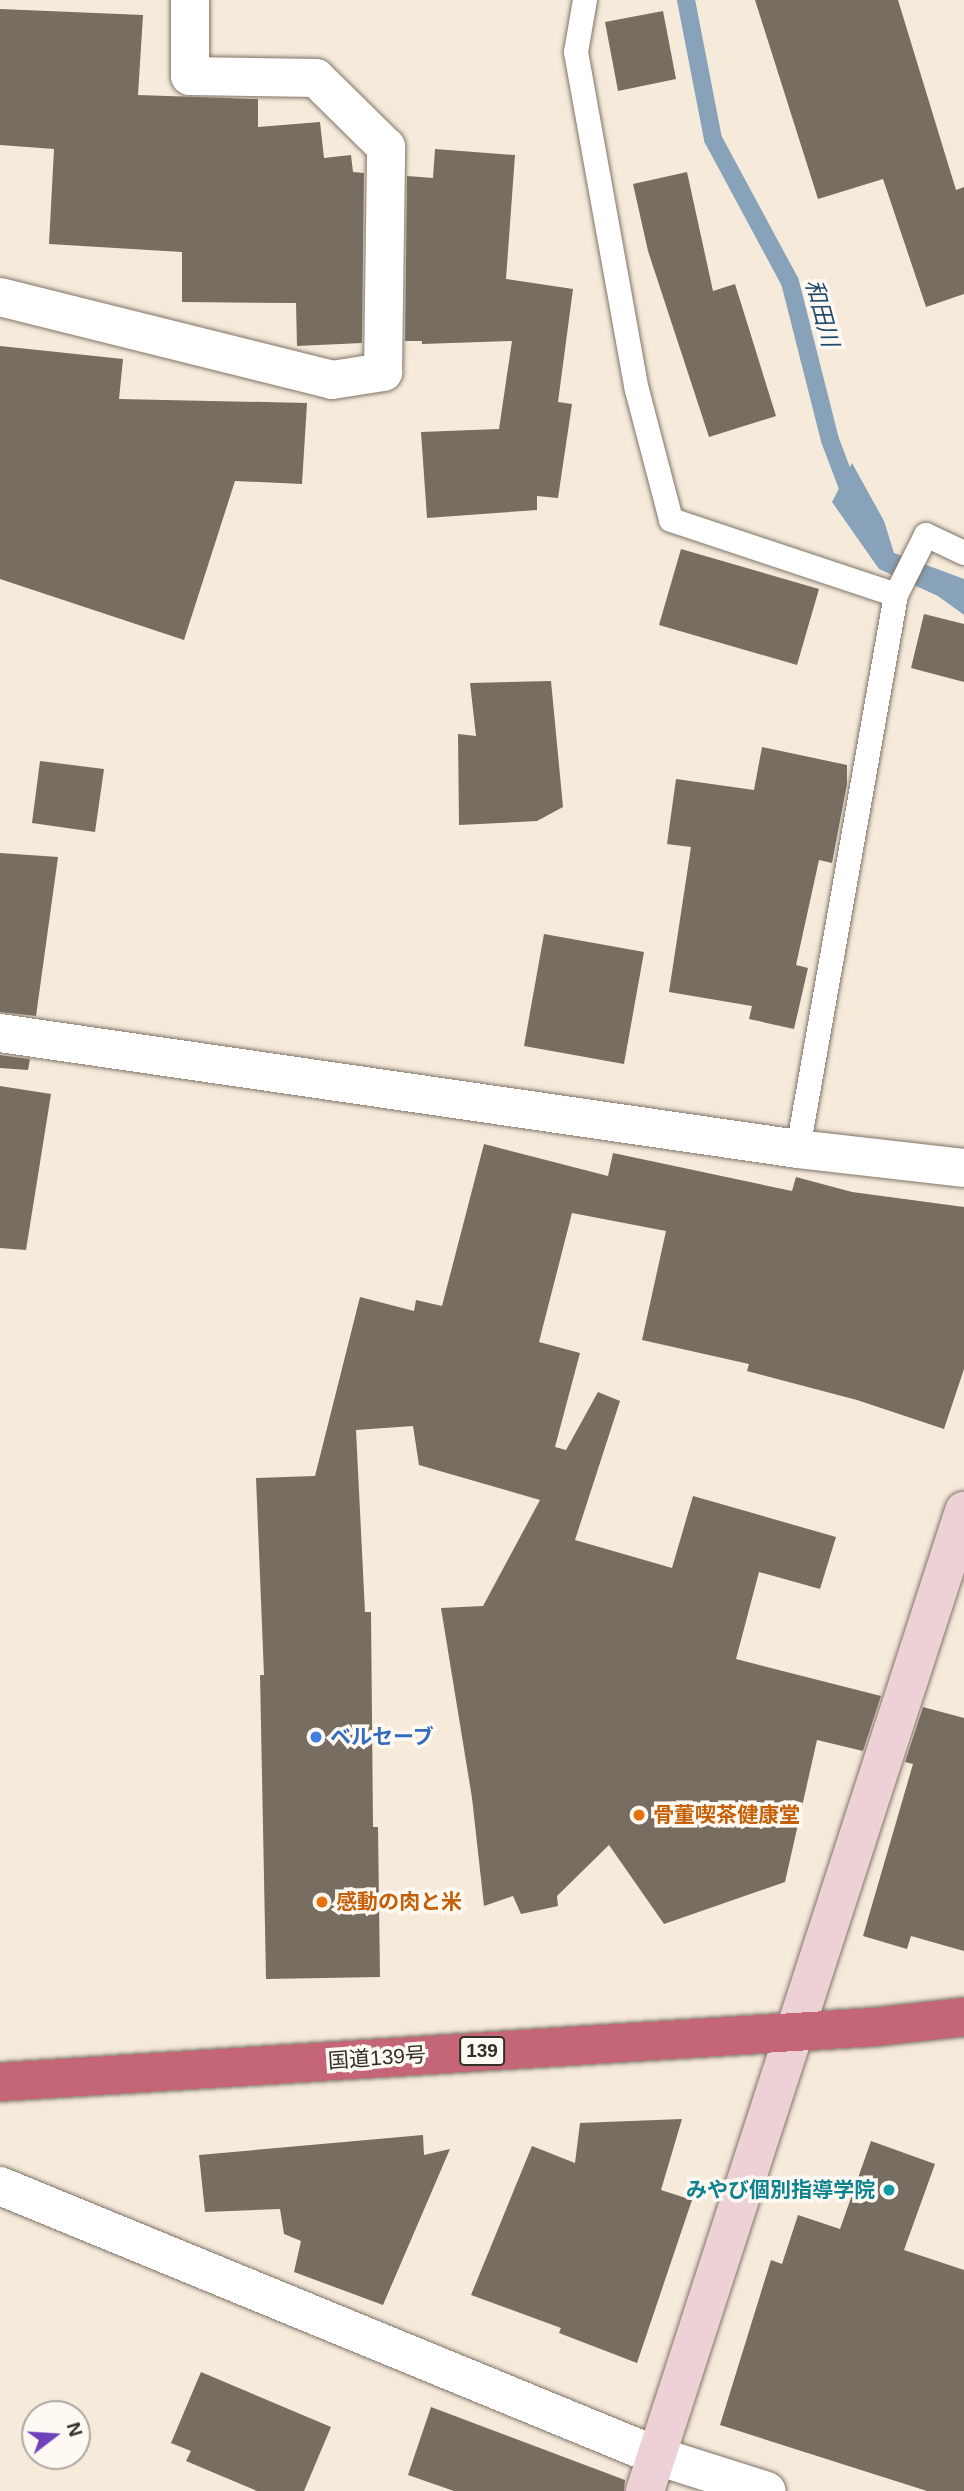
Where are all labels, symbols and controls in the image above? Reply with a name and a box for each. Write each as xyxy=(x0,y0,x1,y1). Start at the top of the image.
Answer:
water label: 和田川 xyxy=(800,276,844,350)
place label: ベルセーブ xyxy=(330,1724,435,1750)
marker: ベルセーブ xyxy=(308,1729,324,1745)
place label: 骨董喫茶健康堂 xyxy=(653,1802,800,1828)
marker: 骨董喫茶健康堂 xyxy=(631,1807,647,1823)
place label: 感動の肉と米 xyxy=(336,1889,462,1915)
marker: 感動の肉と米 xyxy=(314,1894,330,1910)
road number: 139 xyxy=(458,2036,506,2066)
street label: 国道139号 xyxy=(327,2042,427,2074)
place label: みやび個別指導学院 xyxy=(686,2177,875,2203)
marker: みやび個別指導学院 xyxy=(881,2182,897,2198)
north arrow xyxy=(21,2400,91,2470)
text: N xyxy=(63,2420,87,2439)

